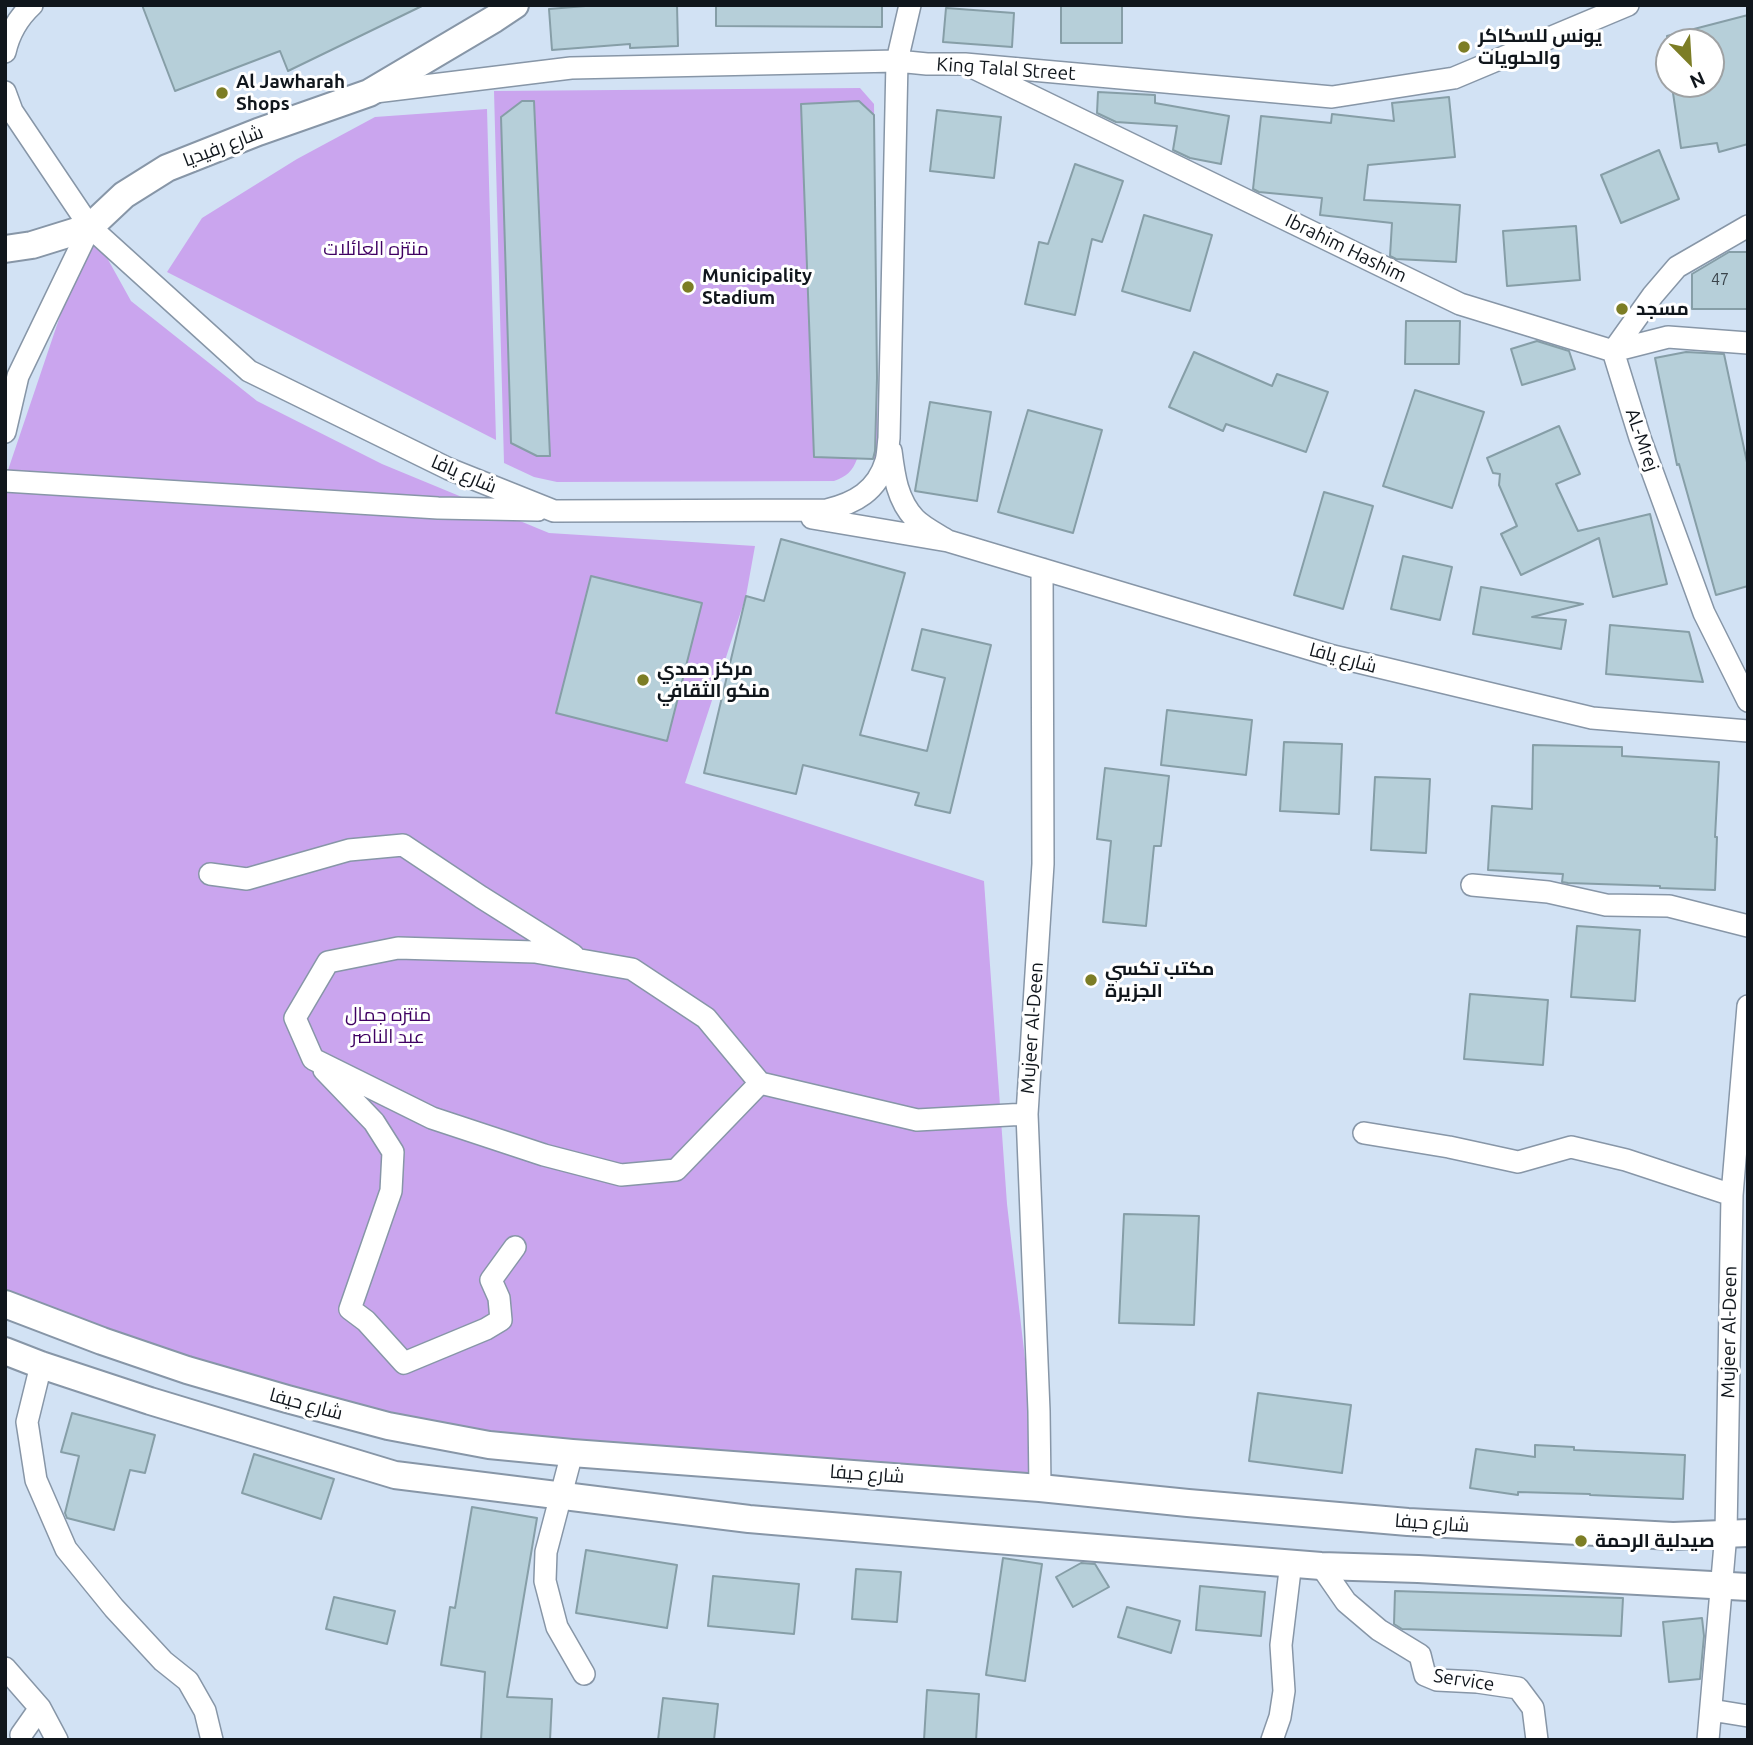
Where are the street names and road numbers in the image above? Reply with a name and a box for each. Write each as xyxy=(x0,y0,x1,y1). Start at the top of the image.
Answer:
street label: King Talal Street xyxy=(936,53,1076,85)
street label: شارع رفيديا xyxy=(180,120,266,172)
street label: Ibrahim Hashim xyxy=(1282,209,1410,287)
street label: AL-Mrej xyxy=(1621,405,1663,475)
street label: شارع يافا xyxy=(428,450,500,498)
street label: شارع يافا xyxy=(1307,638,1379,678)
street label: Mujeer Al-Deen xyxy=(1016,961,1048,1095)
street label: Mujeer Al-Deen xyxy=(1716,1266,1742,1398)
street label: شارع حيفا xyxy=(267,1383,345,1425)
street label: شارع حيفا xyxy=(829,1460,905,1488)
street label: شارع حيفا xyxy=(1394,1509,1470,1537)
street label: Service xyxy=(1432,1664,1496,1696)

